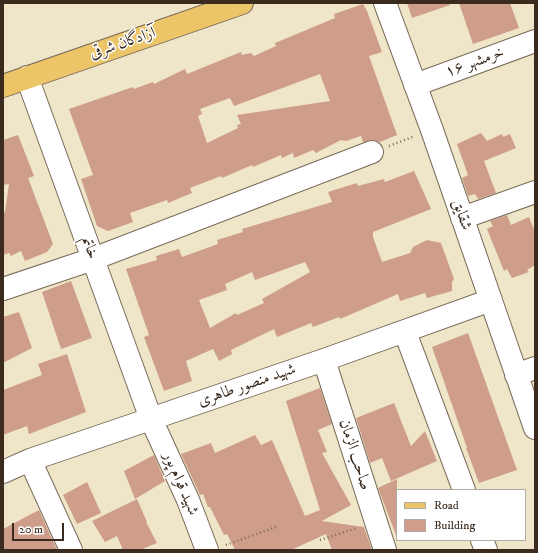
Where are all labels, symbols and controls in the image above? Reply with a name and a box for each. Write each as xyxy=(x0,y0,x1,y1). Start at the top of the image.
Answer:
street label: آزادگان شرقی xyxy=(88,24,158,64)
street label: خرمشهر ۱۶ xyxy=(443,43,507,83)
street label: شقایق xyxy=(447,197,475,233)
street label: خاتم xyxy=(76,234,102,262)
street label: شهید منصور طاهری xyxy=(195,360,299,412)
street label: صاحب الزمان xyxy=(334,417,374,493)
street label: شهید قوام پور xyxy=(158,449,202,519)
legend xyxy=(396,489,526,541)
text: Road xyxy=(434,498,459,513)
scale bar xyxy=(14,515,66,541)
text: Building xyxy=(434,518,475,533)
text: 20 m xyxy=(19,522,43,537)

